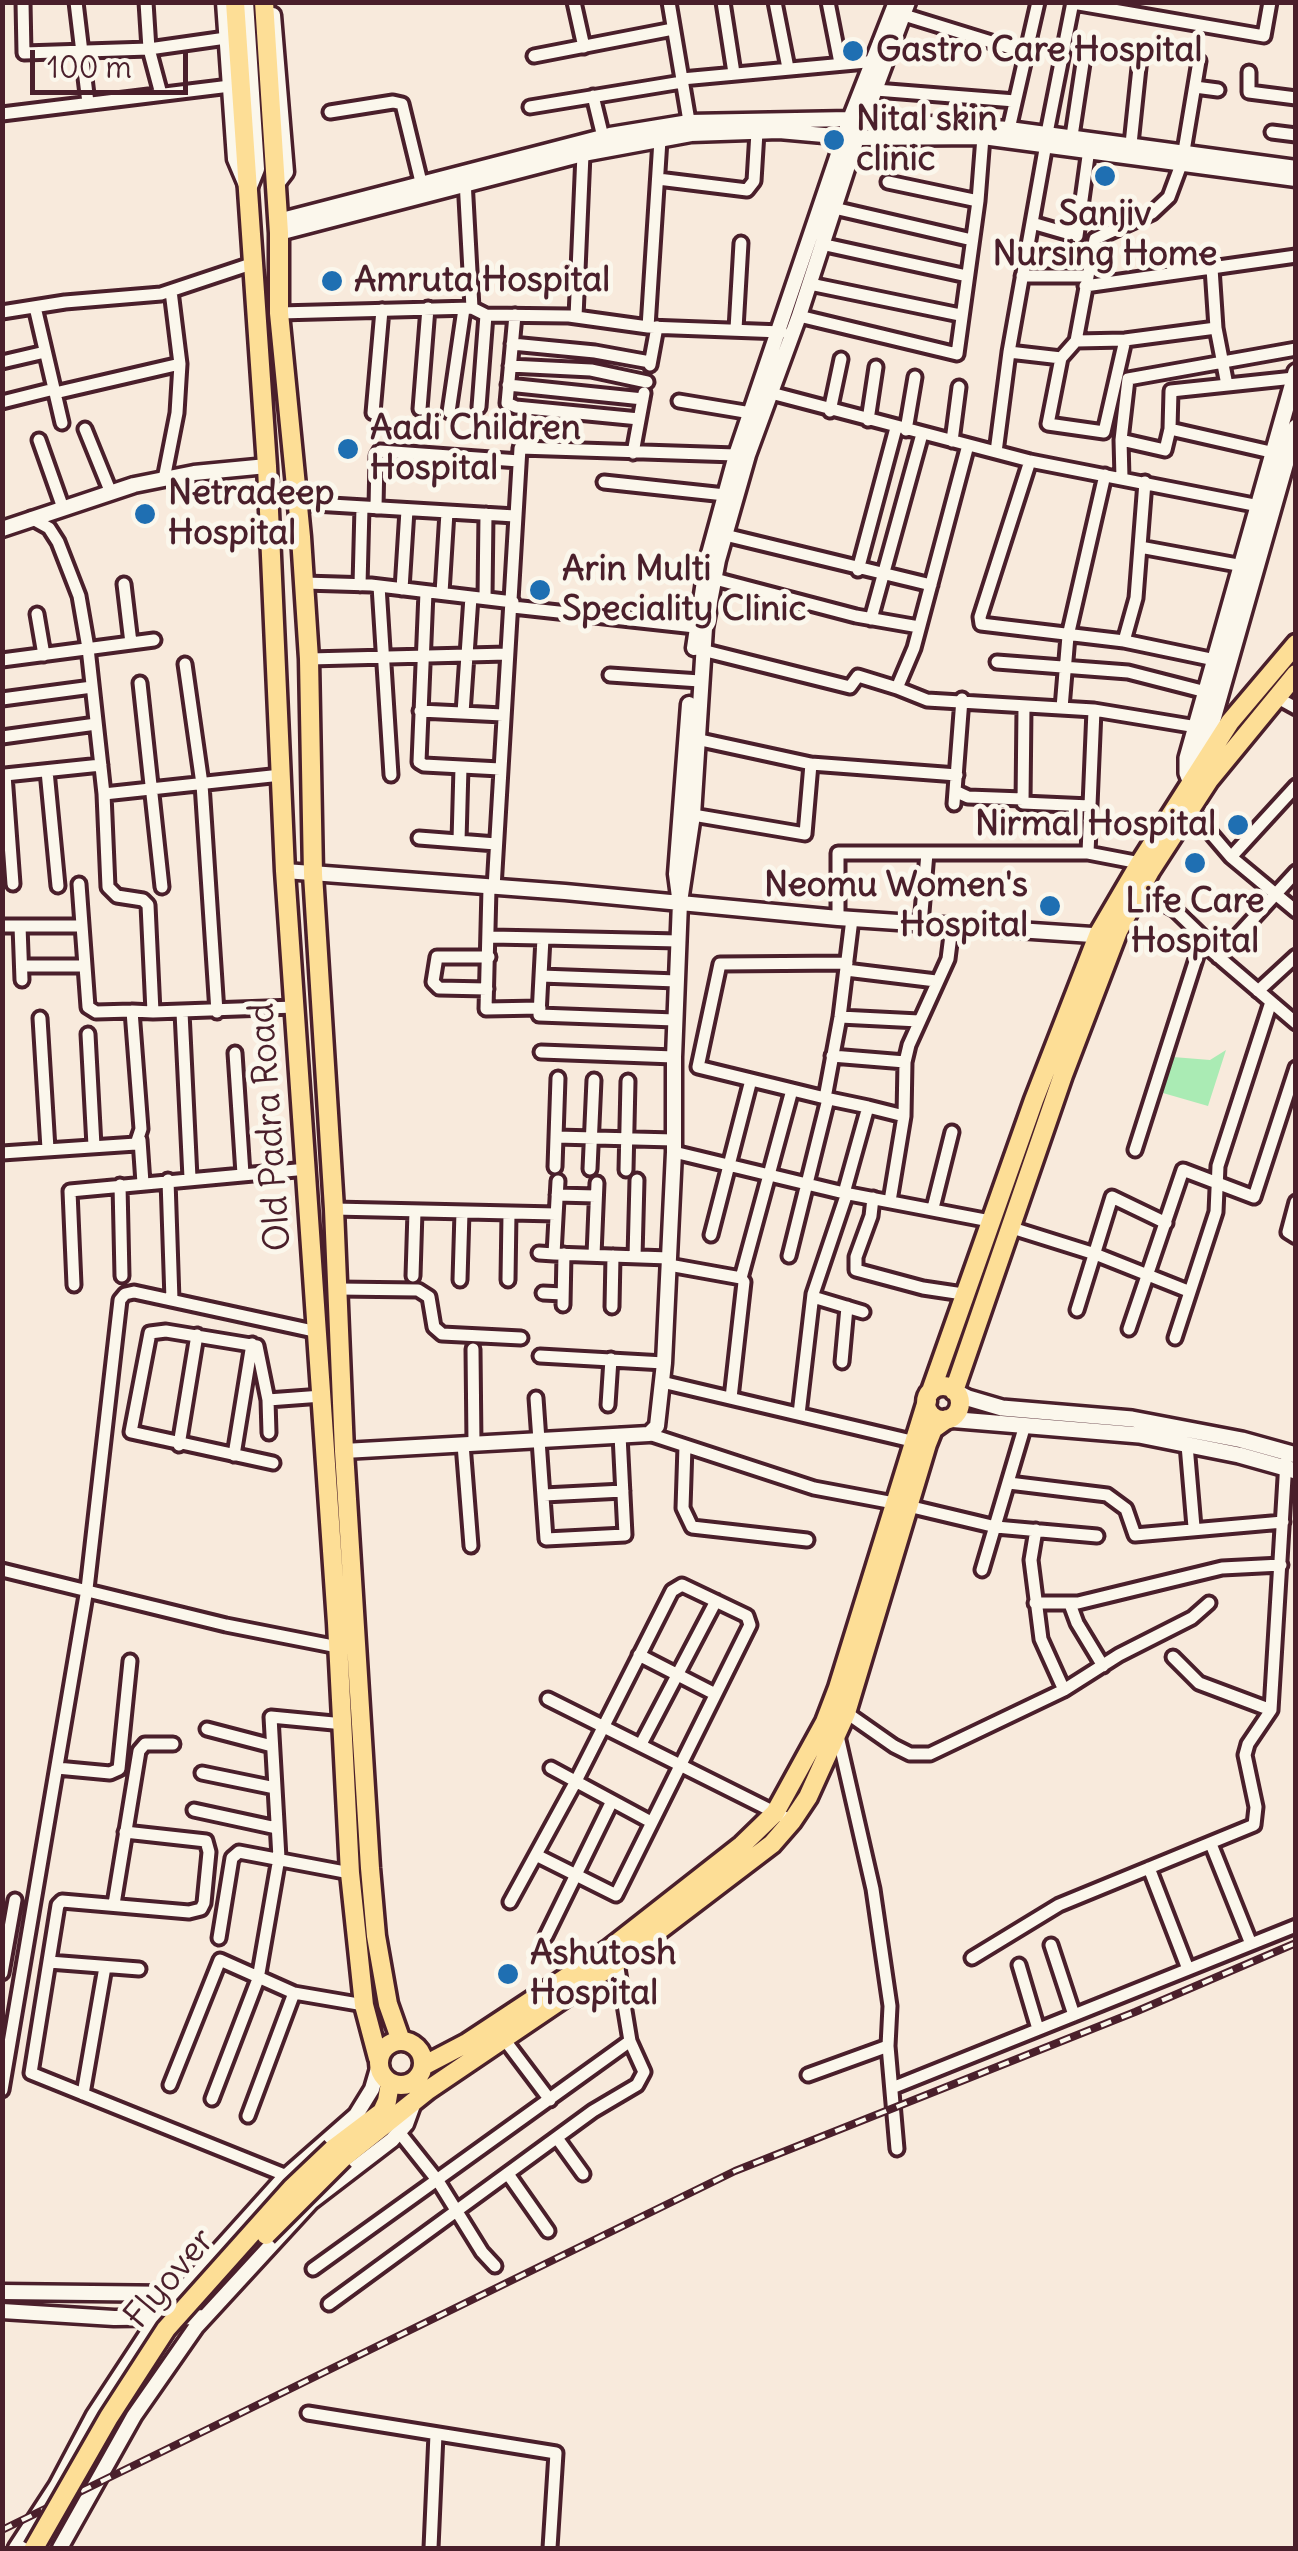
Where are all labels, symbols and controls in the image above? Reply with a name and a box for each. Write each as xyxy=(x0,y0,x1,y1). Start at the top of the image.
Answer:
scale bar xyxy=(35,30,192,92)
place label: Gastro Care Hospital xyxy=(876,30,1202,72)
marker: Gastro Care Hospital xyxy=(840,38,866,64)
text: 100 m xyxy=(47,48,132,86)
place label: Nital skin clinic xyxy=(856,99,998,181)
marker: Nital skin clinic xyxy=(821,127,847,153)
marker: Sanjiv Nursing Home xyxy=(1092,163,1118,189)
place label: Sanjiv Nursing Home xyxy=(993,194,1217,276)
place label: Amruta Hospital xyxy=(354,260,610,302)
marker: Amruta Hospital xyxy=(319,268,345,294)
place label: Aadi Children Hospital xyxy=(370,408,581,490)
marker: Aadi Children Hospital xyxy=(335,436,361,462)
place label: Netradeep Hospital xyxy=(168,473,334,555)
marker: Netradeep Hospital xyxy=(132,501,158,527)
place label: Arin Multi Speciality Clinic xyxy=(562,549,806,631)
marker: Arin Multi Speciality Clinic xyxy=(527,577,553,603)
place label: Nirmal Hospital xyxy=(975,804,1216,846)
marker: Nirmal Hospital xyxy=(1225,812,1251,838)
marker: Life Care Hospital xyxy=(1182,850,1208,876)
place label: Neomu Women's Hospital xyxy=(764,865,1028,947)
place label: Life Care Hospital xyxy=(1125,881,1265,963)
marker: Neomu Women's Hospital xyxy=(1037,893,1063,919)
street label: Old Padra Road xyxy=(241,1001,301,1253)
place label: Ashutosh Hospital xyxy=(530,1933,676,2015)
marker: Ashutosh Hospital xyxy=(495,1961,521,1987)
street label: Flyover xyxy=(116,2221,224,2337)

